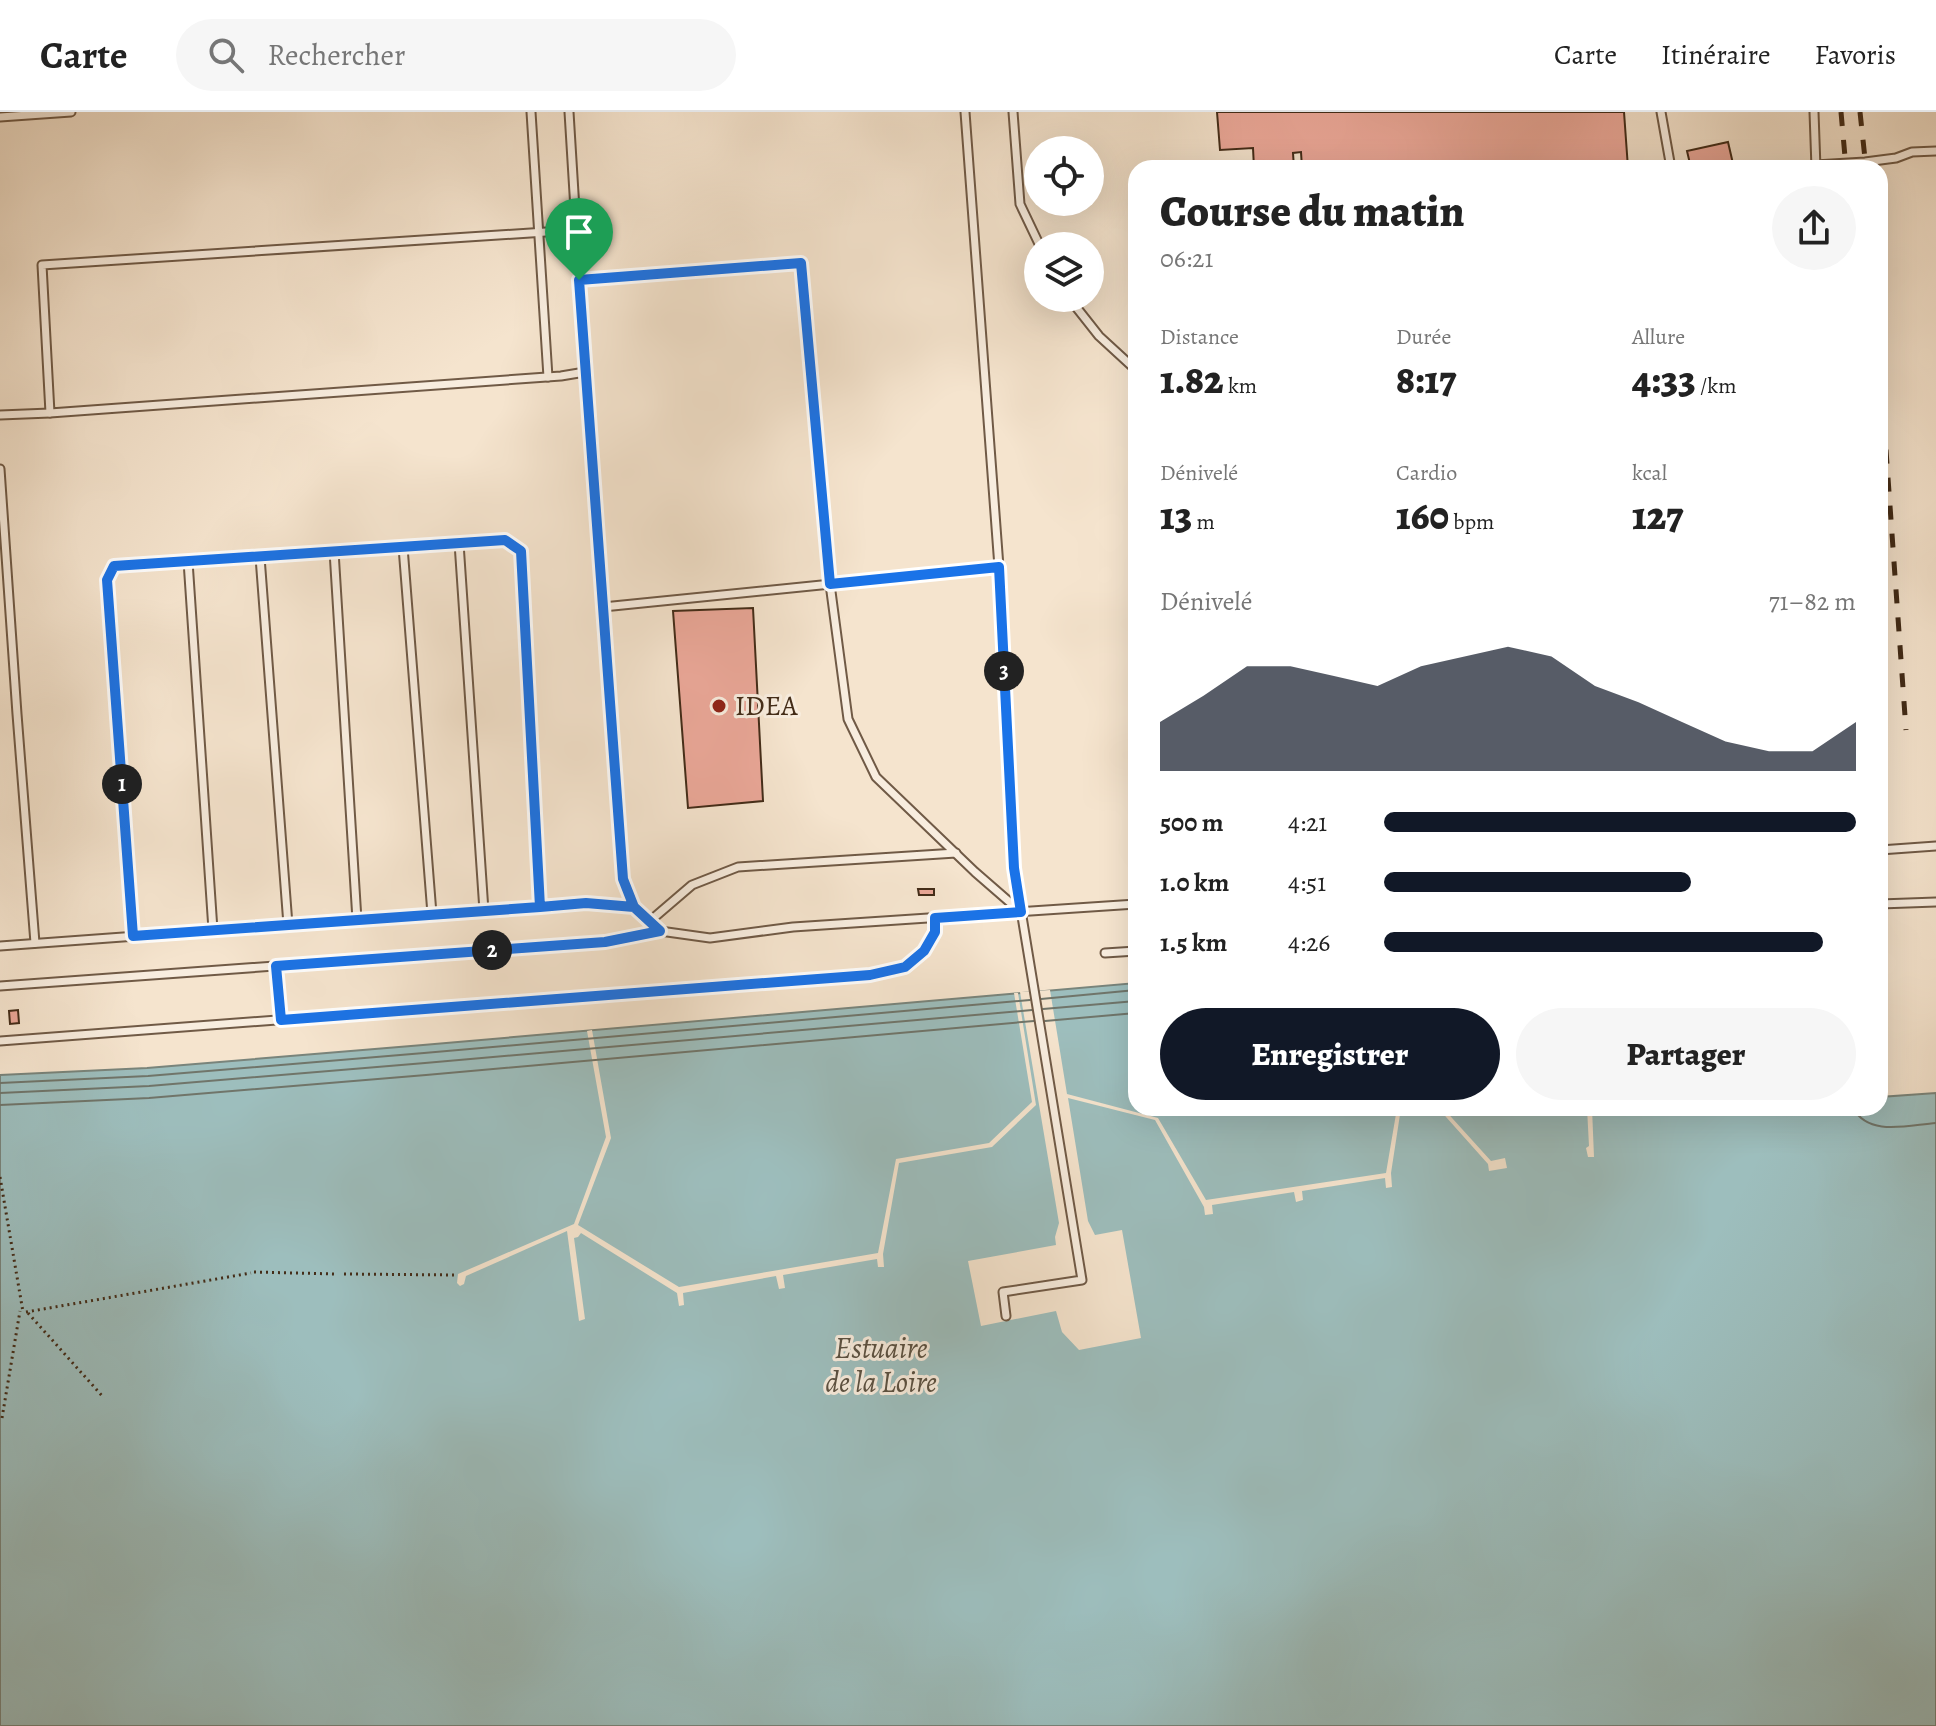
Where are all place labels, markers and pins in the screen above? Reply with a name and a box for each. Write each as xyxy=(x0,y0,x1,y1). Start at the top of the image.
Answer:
pin xyxy=(545,198,613,280)
pin: 3 xyxy=(984,651,1024,691)
place label: IDEA xyxy=(735,687,798,725)
marker: IDEA xyxy=(710,697,728,715)
pin: 1 xyxy=(102,764,142,804)
pin: 2 xyxy=(472,930,512,970)

